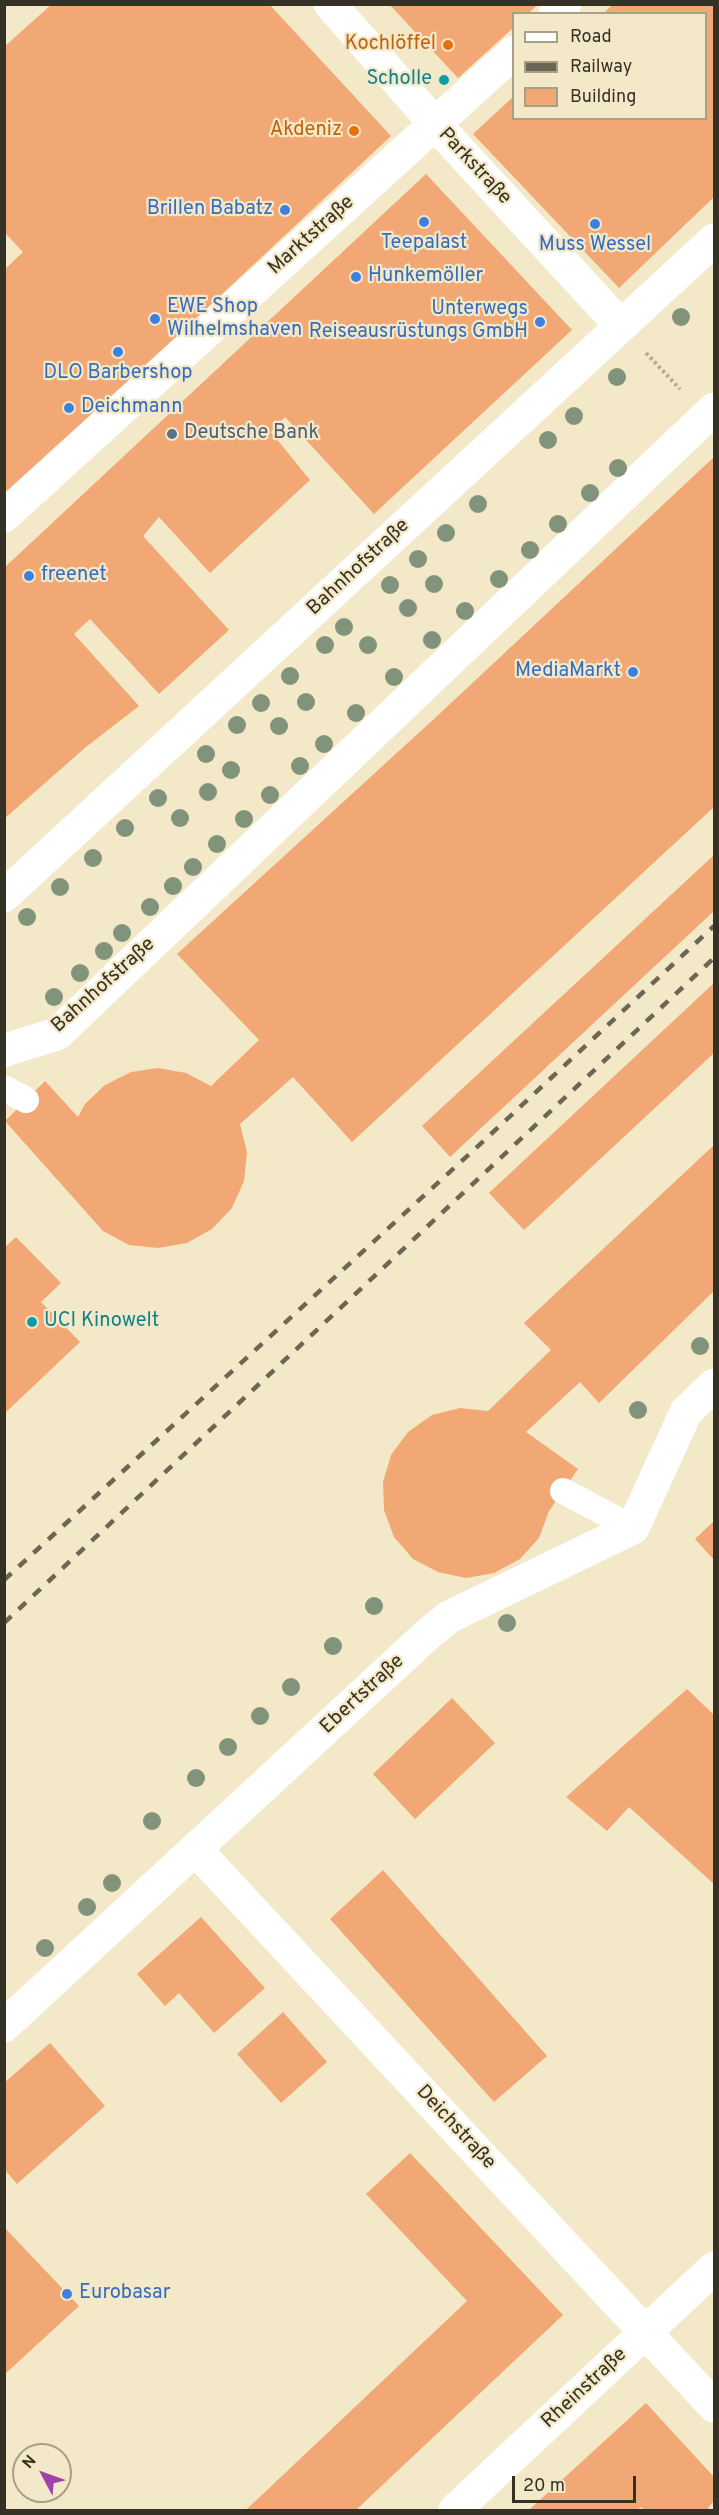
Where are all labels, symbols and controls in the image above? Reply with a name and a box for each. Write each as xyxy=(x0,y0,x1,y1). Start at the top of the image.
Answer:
legend xyxy=(512,12,707,120)
text: Road xyxy=(570,26,612,49)
place label: Kochlöffel xyxy=(345,33,436,57)
marker: Kochlöffel xyxy=(441,38,455,52)
text: Railway xyxy=(570,56,632,79)
place label: Scholle xyxy=(366,68,432,92)
marker: Scholle xyxy=(437,73,451,87)
text: Building xyxy=(570,86,636,109)
place label: Akdeniz xyxy=(270,119,342,143)
marker: Akdeniz xyxy=(347,124,361,138)
street label: Parkstraße xyxy=(432,124,516,210)
street label: Marktstraße xyxy=(264,191,360,281)
place label: Brillen Babatz xyxy=(147,198,273,222)
marker: Brillen Babatz xyxy=(278,203,292,217)
marker: Teepalast xyxy=(417,215,431,229)
marker: Muss Wessel xyxy=(588,217,602,231)
place label: Teepalast xyxy=(381,232,467,256)
place label: Muss Wessel xyxy=(539,234,651,258)
place label: Hunkemöller xyxy=(368,265,483,289)
marker: Hunkemöller xyxy=(349,270,363,284)
place label: EWE Shop Wilhelmshaven xyxy=(167,296,302,343)
place label: Unterwegs Reiseausrüstungs GmbH xyxy=(309,298,528,345)
marker: EWE Shop Wilhelmshaven xyxy=(148,312,162,326)
marker: Unterwegs Reiseausrüstungs GmbH xyxy=(533,315,547,329)
marker: DLO Barbershop xyxy=(111,345,125,359)
place label: DLO Barbershop xyxy=(43,362,193,386)
place label: Deichmann xyxy=(81,396,182,420)
marker: Deichmann xyxy=(62,401,76,415)
place label: Deutsche Bank xyxy=(184,422,319,446)
marker: Deutsche Bank xyxy=(165,427,179,441)
street label: Bahnhofstraße xyxy=(303,515,415,621)
place label: freenet xyxy=(41,564,107,588)
marker: freenet xyxy=(22,569,36,583)
place label: MediaMarkt xyxy=(515,660,621,684)
marker: MediaMarkt xyxy=(626,665,640,679)
street label: Bahnhofstraße xyxy=(47,933,161,1039)
place label: UCI Kinowelt xyxy=(44,1310,159,1334)
marker: UCI Kinowelt xyxy=(25,1315,39,1329)
street label: Ebertstraße xyxy=(316,1650,410,1740)
street label: Deichstraße xyxy=(410,2081,500,2175)
place label: Eurobasar xyxy=(79,2282,171,2306)
marker: Eurobasar xyxy=(60,2287,74,2301)
street label: Rheinstraße xyxy=(537,2344,633,2434)
north arrow xyxy=(12,2443,72,2503)
text: N xyxy=(19,2452,41,2473)
scale bar xyxy=(515,2464,640,2502)
text: 20 m xyxy=(523,2475,565,2498)

